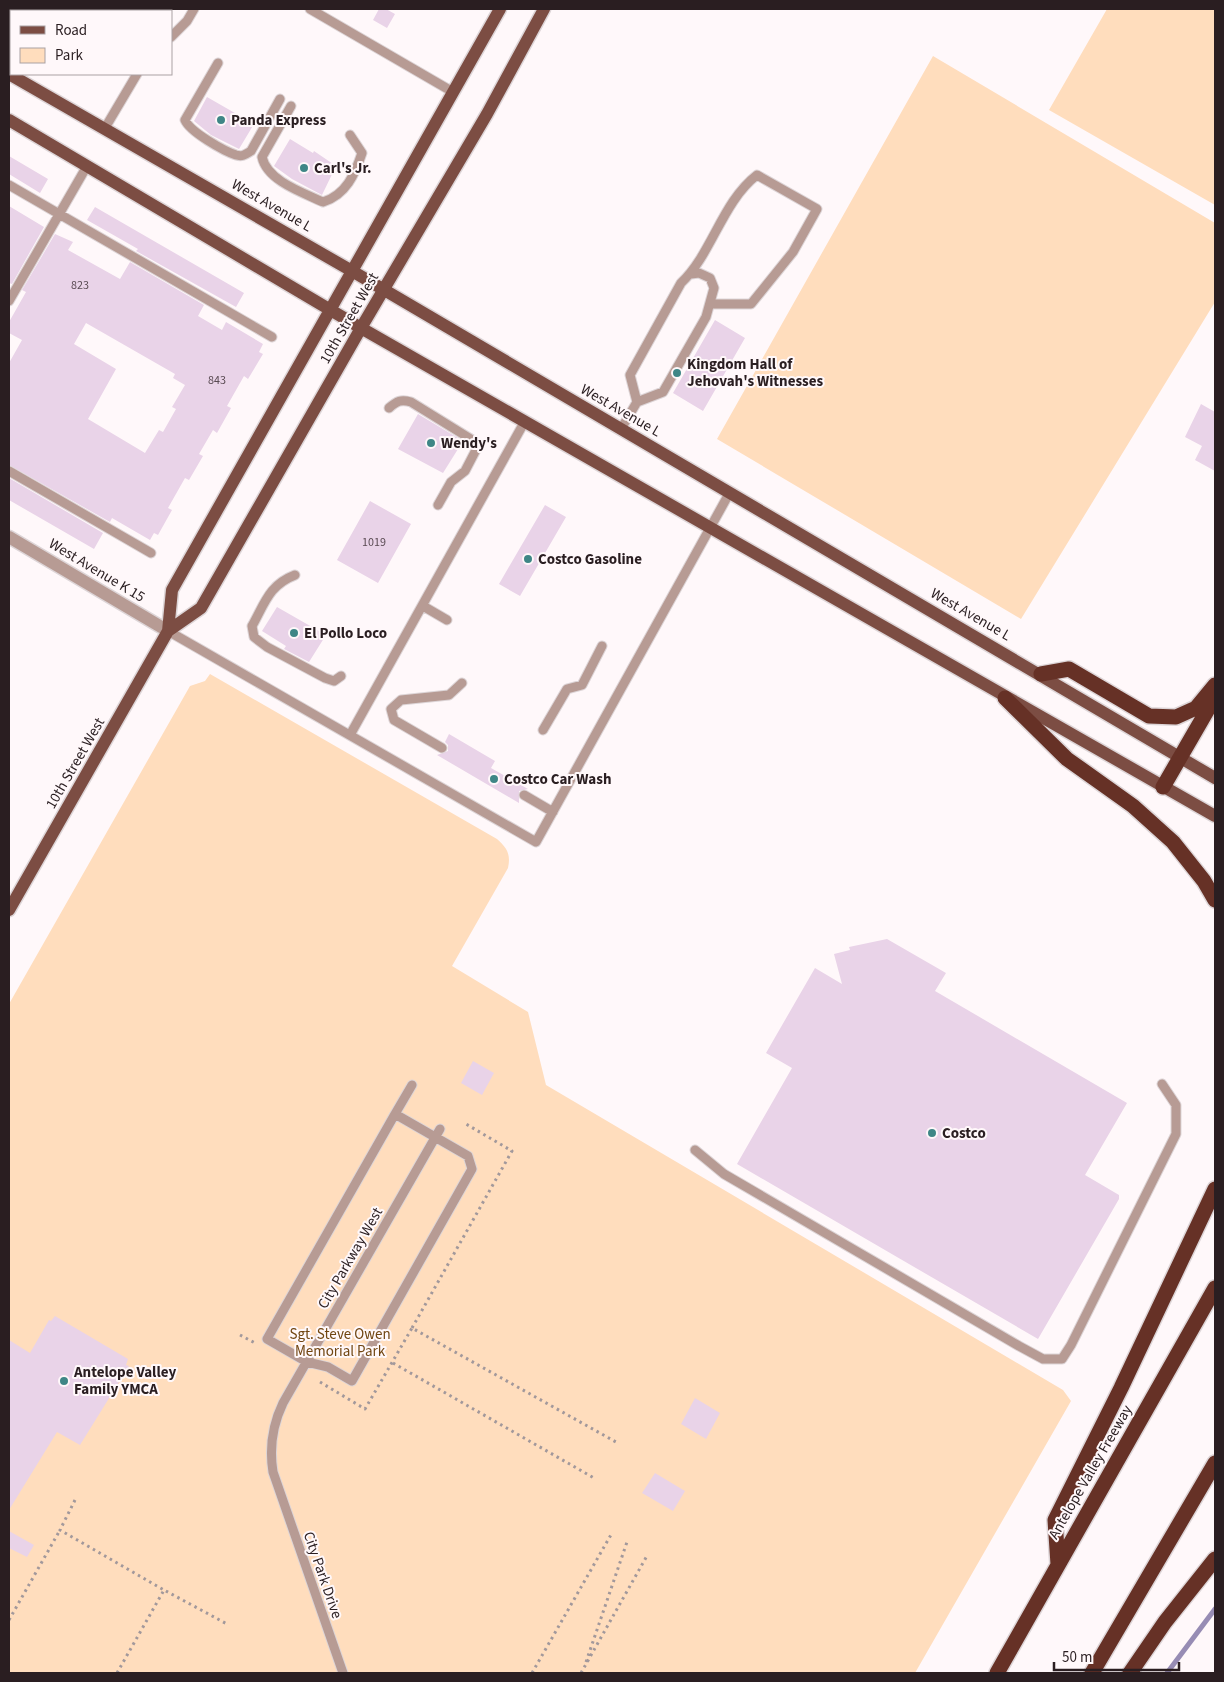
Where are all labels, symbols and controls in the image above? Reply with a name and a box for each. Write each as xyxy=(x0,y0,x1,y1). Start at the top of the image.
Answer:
legend xyxy=(10,10,172,75)
text: Road xyxy=(55,20,87,41)
text: Park xyxy=(55,45,84,66)
place label: Panda Express xyxy=(231,110,327,131)
marker: Panda Express xyxy=(215,114,227,126)
place label: Carl's Jr. xyxy=(314,158,372,179)
marker: Carl's Jr. xyxy=(298,162,310,174)
street label: West Avenue L xyxy=(228,174,316,237)
street label: 10th Street West xyxy=(315,269,384,368)
house number: 823 xyxy=(71,277,89,294)
place label: Kingdom Hall of Jehovah's Witnesses xyxy=(687,354,824,392)
marker: Kingdom Hall of Jehovah's Witnesses xyxy=(671,367,683,379)
house number: 843 xyxy=(208,372,226,389)
street label: West Avenue L xyxy=(577,379,665,442)
place label: Wendy's xyxy=(441,433,497,454)
marker: Wendy's xyxy=(425,437,437,449)
street label: West Avenue K 15 xyxy=(45,533,149,608)
house number: 1019 xyxy=(362,534,386,551)
place label: Costco Gasoline xyxy=(538,549,642,570)
marker: Costco Gasoline xyxy=(522,553,534,565)
street label: West Avenue L xyxy=(927,583,1015,646)
place label: El Pollo Loco xyxy=(304,623,387,644)
marker: El Pollo Loco xyxy=(288,627,300,639)
street label: 10th Street West xyxy=(41,714,110,813)
place label: Costco Car Wash xyxy=(504,769,611,790)
marker: Costco Car Wash xyxy=(488,773,500,785)
place label: Costco xyxy=(942,1123,986,1144)
marker: Costco xyxy=(926,1127,938,1139)
street label: City Parkway West xyxy=(313,1204,388,1313)
park label: Sgt. Steve Owen Memorial Park xyxy=(289,1324,391,1362)
place label: Antelope Valley Family YMCA xyxy=(73,1362,176,1400)
marker: Antelope Valley Family YMCA xyxy=(58,1375,70,1387)
street label: Antelope Valley Freeway xyxy=(1043,1401,1137,1543)
street label: City Park Drive xyxy=(298,1529,347,1622)
scale bar xyxy=(1054,1640,1179,1672)
text: 50 m xyxy=(1062,1647,1092,1668)

